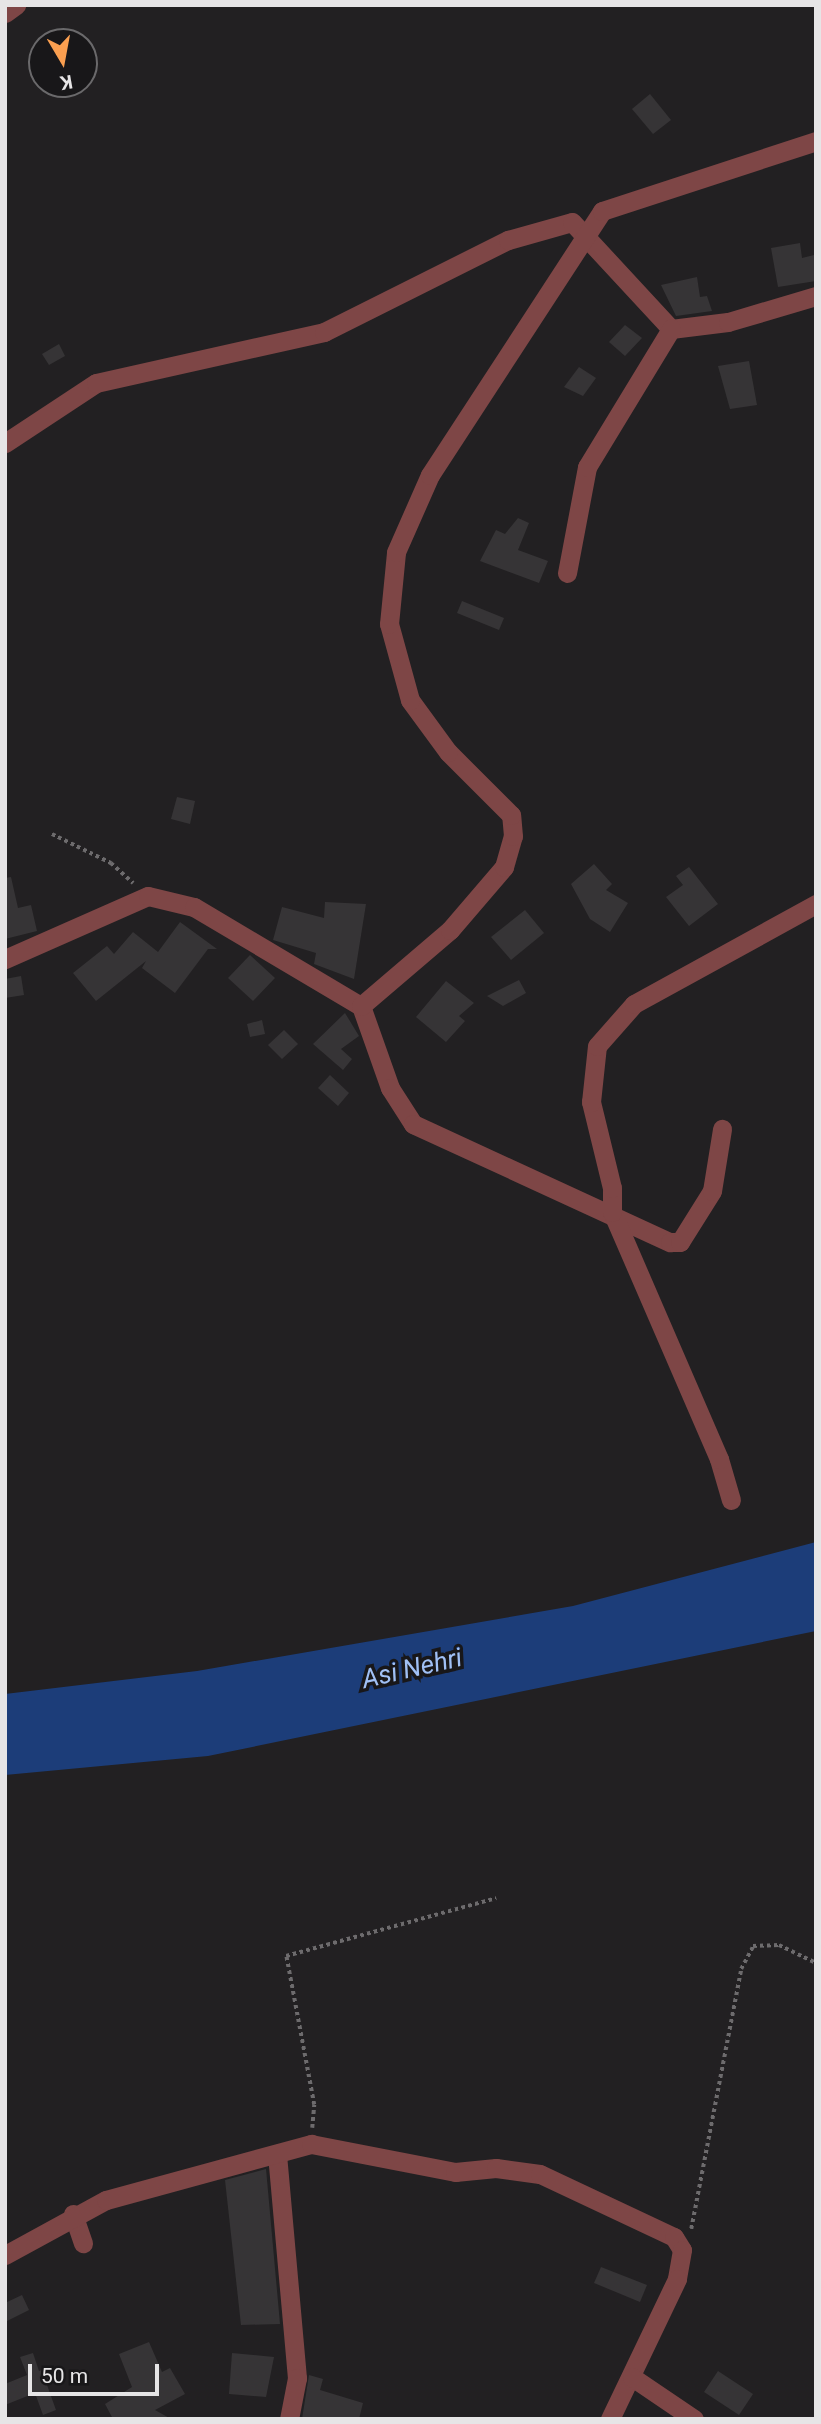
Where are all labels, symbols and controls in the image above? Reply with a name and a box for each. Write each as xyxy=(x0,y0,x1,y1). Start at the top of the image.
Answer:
north arrow xyxy=(28,28,98,98)
text: K xyxy=(58,70,74,95)
water label: Asi Nehri xyxy=(359,1642,465,1696)
scale bar xyxy=(32,2350,163,2394)
text: 50 m xyxy=(41,2364,88,2388)

